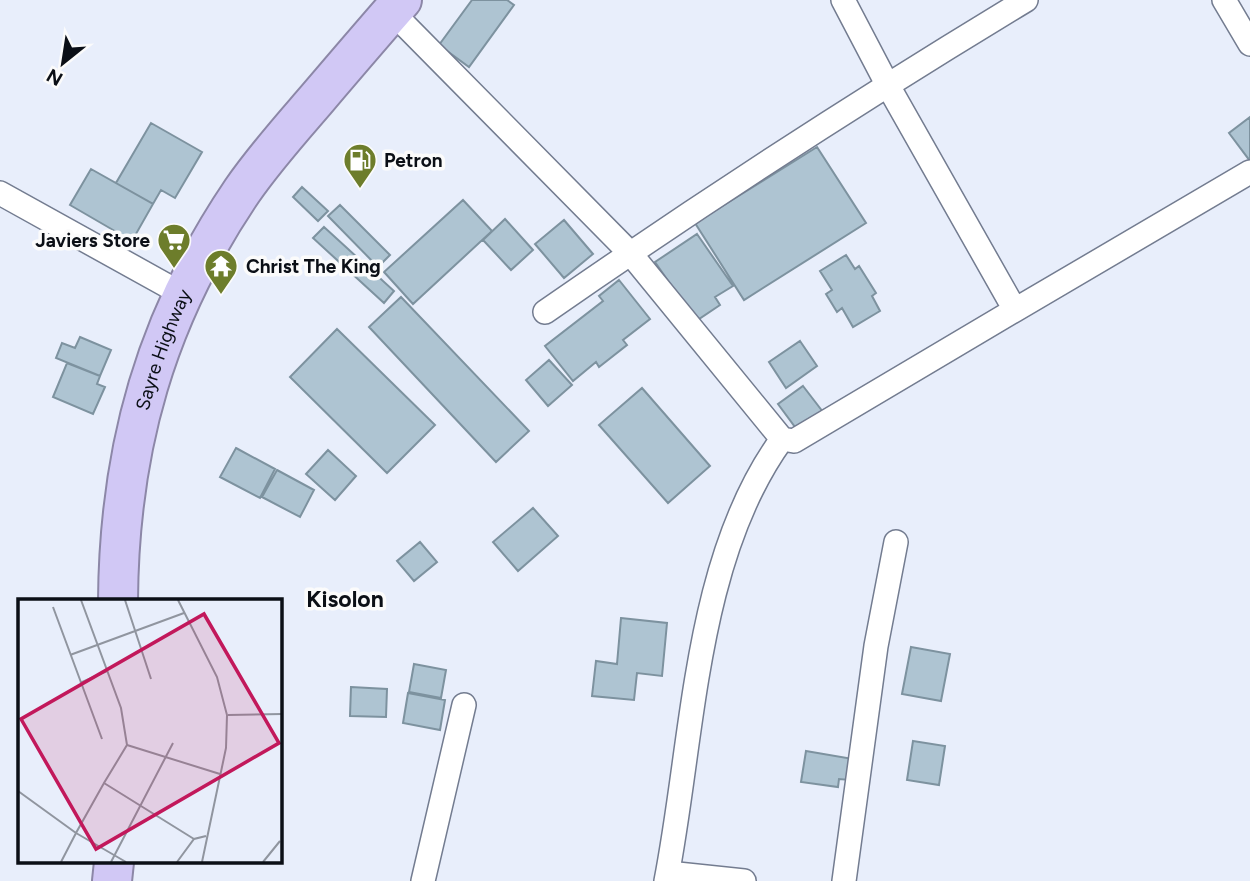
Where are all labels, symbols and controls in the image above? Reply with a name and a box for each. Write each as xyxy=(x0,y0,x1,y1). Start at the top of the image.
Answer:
north arrow xyxy=(28,28,98,98)
text: N xyxy=(43,64,67,91)
fuel station icon: Petron xyxy=(341,141,379,190)
place label: Petron xyxy=(384,149,442,172)
supermarket icon: Javiers Store xyxy=(155,221,193,270)
place label: Javiers Store xyxy=(35,229,150,252)
temple icon: Christ The King xyxy=(202,247,240,296)
place label: Christ The King xyxy=(246,255,381,278)
street label: Sayre Highway xyxy=(131,285,196,413)
district label: Kisolon xyxy=(306,585,384,613)
inset map xyxy=(18,599,282,864)

